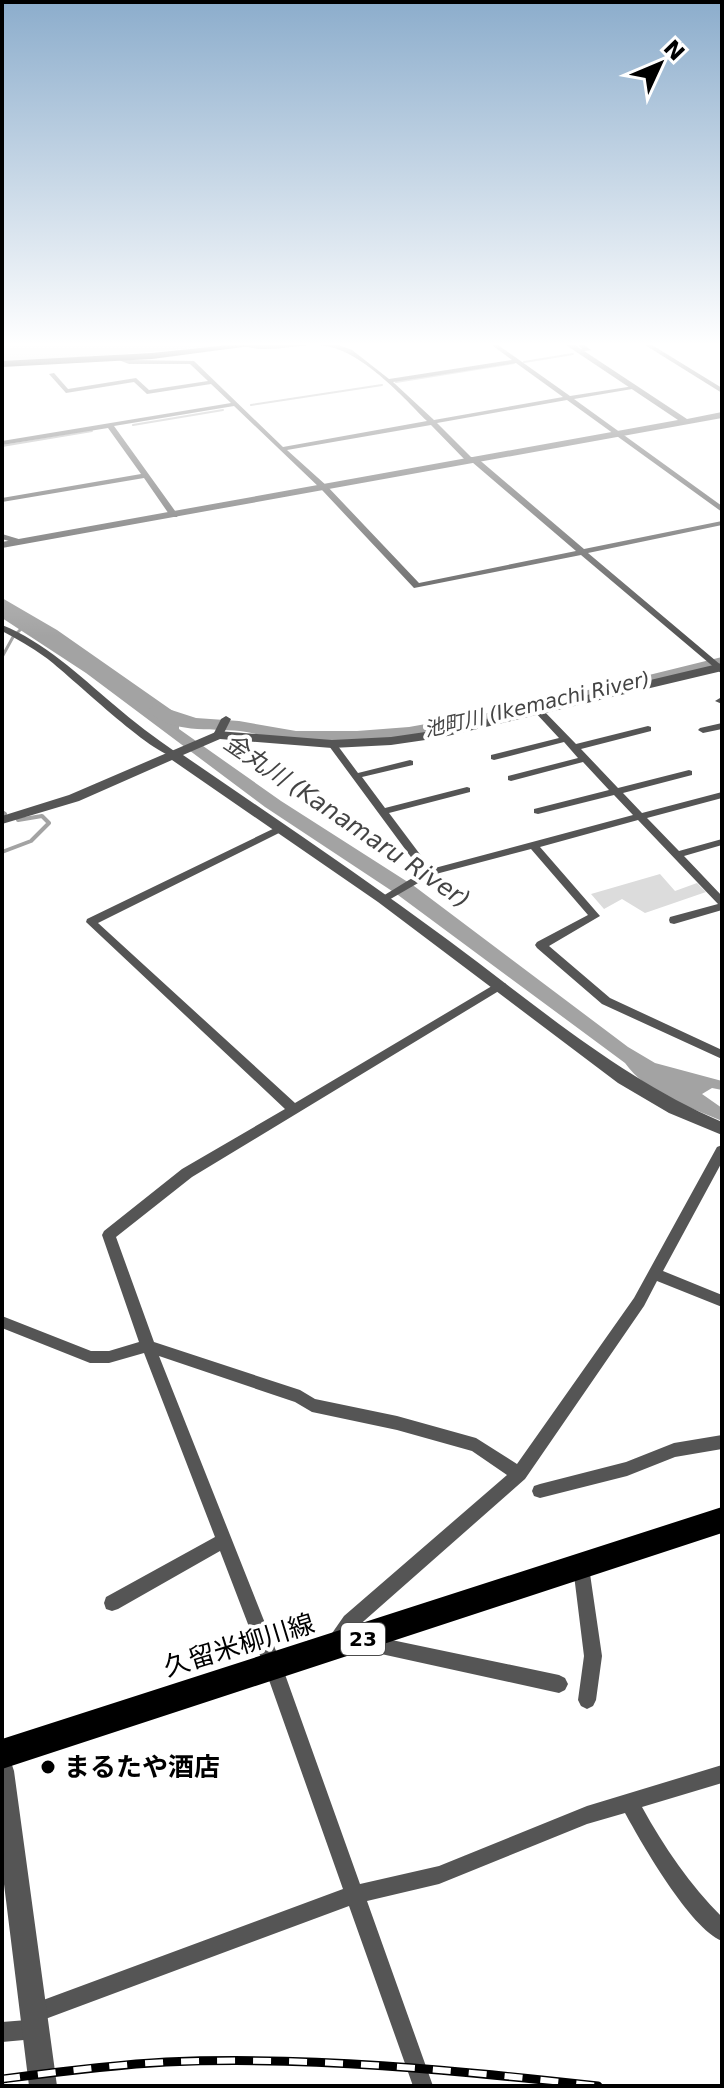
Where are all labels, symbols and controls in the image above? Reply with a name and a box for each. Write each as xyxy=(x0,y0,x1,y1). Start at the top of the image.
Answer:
north arrow xyxy=(620,24,700,104)
text: N xyxy=(659,35,689,66)
water label: 池町川 (Ikemachi River) xyxy=(422,666,652,742)
water label: 金丸川 (Kanamaru River) xyxy=(219,728,475,914)
street label: 久留米柳川線 xyxy=(160,1608,318,1682)
road number: 23 xyxy=(341,1623,385,1655)
place label: まるたや酒店 xyxy=(64,1752,220,1782)
marker: まるたや酒店 xyxy=(39,1758,57,1776)

